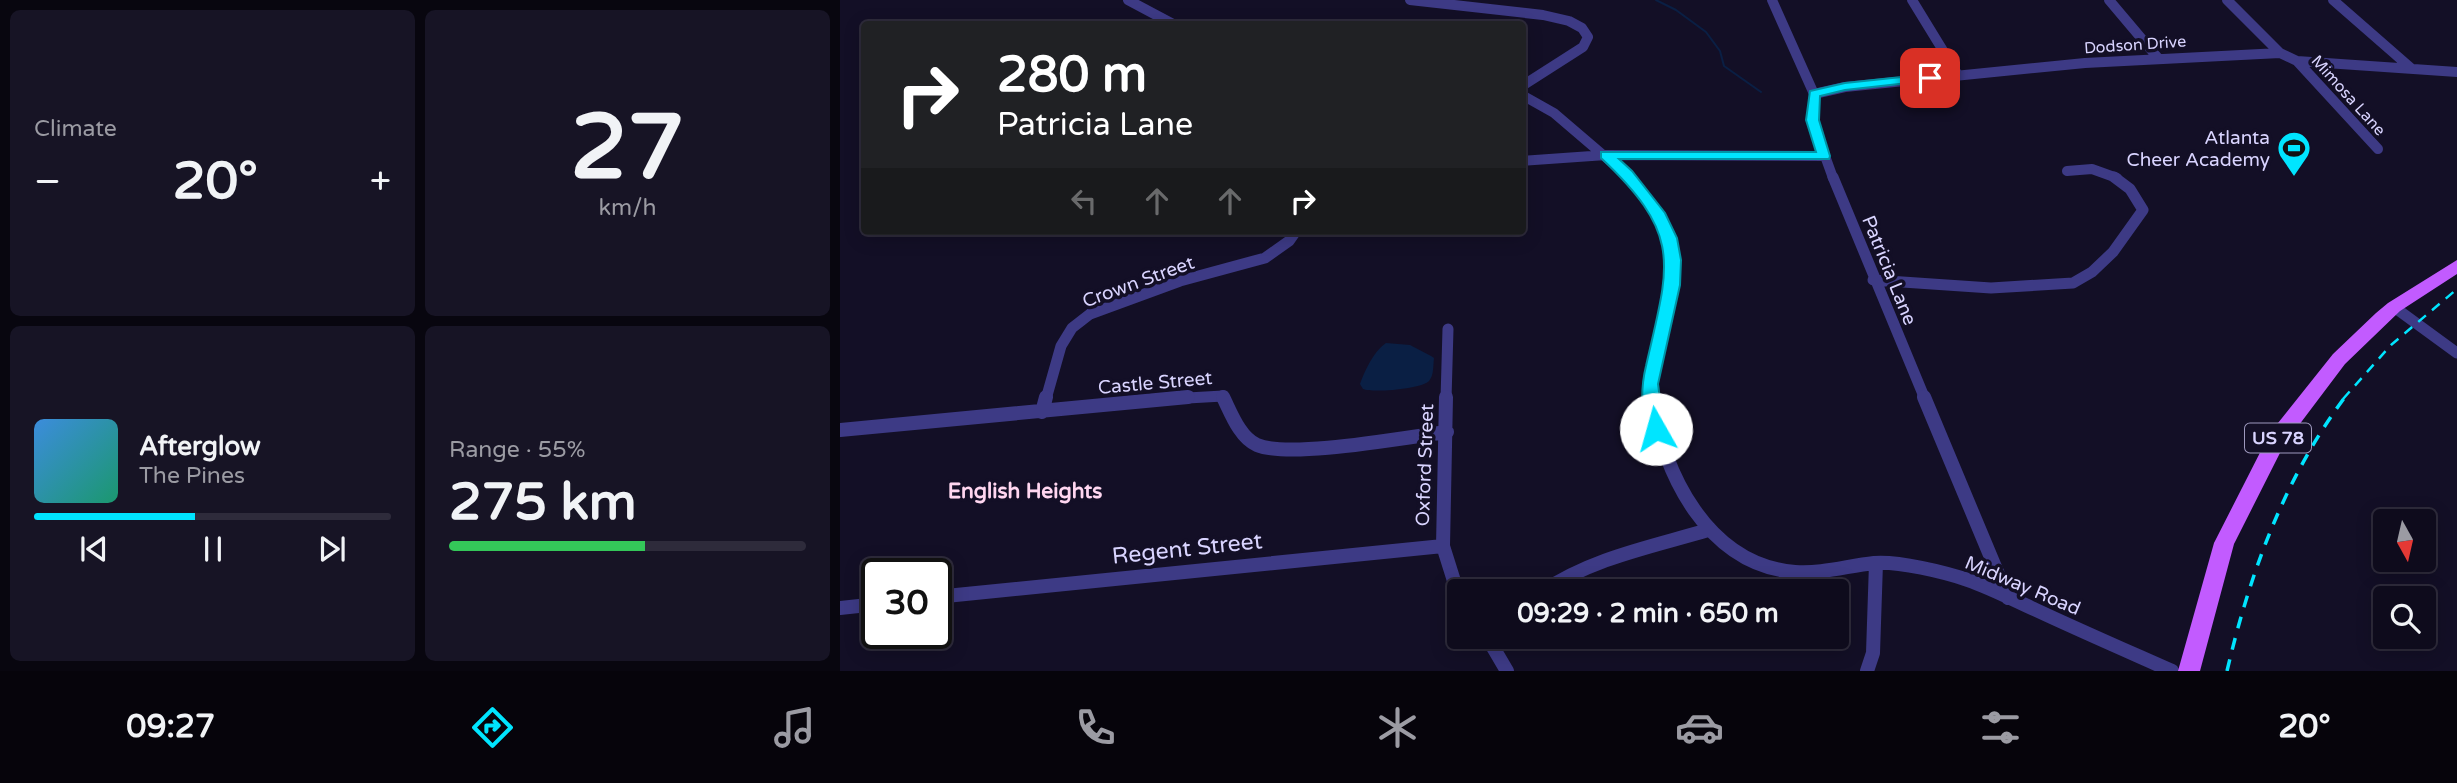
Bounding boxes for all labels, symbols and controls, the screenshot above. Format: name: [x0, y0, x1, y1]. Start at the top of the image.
street label: Dodson Drive: [2083, 31, 2187, 59]
text: 280 m: [997, 46, 1147, 105]
pin: [1900, 48, 1960, 108]
icon: right: [882, 49, 973, 140]
street label: Mimosa Lane: [2307, 51, 2390, 140]
icon: arrive: [1911, 59, 1949, 97]
text: 27: [570, 93, 685, 203]
text: Patricia Lane: [997, 106, 1193, 144]
text: Climate: [34, 115, 117, 143]
place label: Atlanta Cheer Academy: [2127, 127, 2270, 171]
sports icon: Atlanta Cheer Academy: [2275, 129, 2313, 178]
text: 20°: [173, 150, 258, 213]
text: −: [34, 159, 61, 205]
text: +: [370, 159, 391, 205]
icon: left: [1065, 182, 1103, 220]
icon: ahead: [1138, 182, 1176, 220]
icon: ahead: [1211, 182, 1249, 220]
icon: right: [1284, 182, 1322, 220]
text: km/h: [599, 194, 656, 222]
street label: Patricia Lane: [1857, 212, 1921, 328]
street label: Crown Street: [1079, 252, 1197, 312]
street label: Castle Street: [1097, 367, 1213, 399]
position arrow: [1619, 392, 1693, 466]
street label: Oxford Street: [1412, 404, 1438, 527]
road number: US 78: [2245, 424, 2311, 452]
text: Afterglow: [139, 431, 261, 462]
text: Range · 55%: [449, 436, 585, 464]
text: The Pines: [139, 462, 245, 490]
text: 275 km: [449, 471, 637, 534]
district label: English Heights: [948, 479, 1102, 504]
north arrow: [2373, 509, 2436, 572]
map controls: [2373, 509, 2436, 649]
street label: Regent Street: [1110, 527, 1264, 571]
icon: previous: [75, 530, 113, 568]
icon: pause: [194, 530, 232, 568]
icon: next: [313, 530, 351, 568]
street label: Midway Road: [1962, 552, 2084, 620]
speed limit sign: 30: [861, 558, 952, 649]
button: search: [2373, 586, 2436, 649]
text: 09:29 · 2 min · 650 m: [1517, 598, 1779, 629]
icon: directions: [468, 703, 517, 752]
icon: music: [770, 703, 819, 752]
icon: phone: [1071, 703, 1120, 752]
icon: climate: [1373, 703, 1422, 752]
icon: car: [1675, 703, 1724, 752]
icon: filters: [1976, 703, 2025, 752]
text: 09:27: [126, 708, 215, 746]
text: 20°: [2278, 708, 2331, 746]

